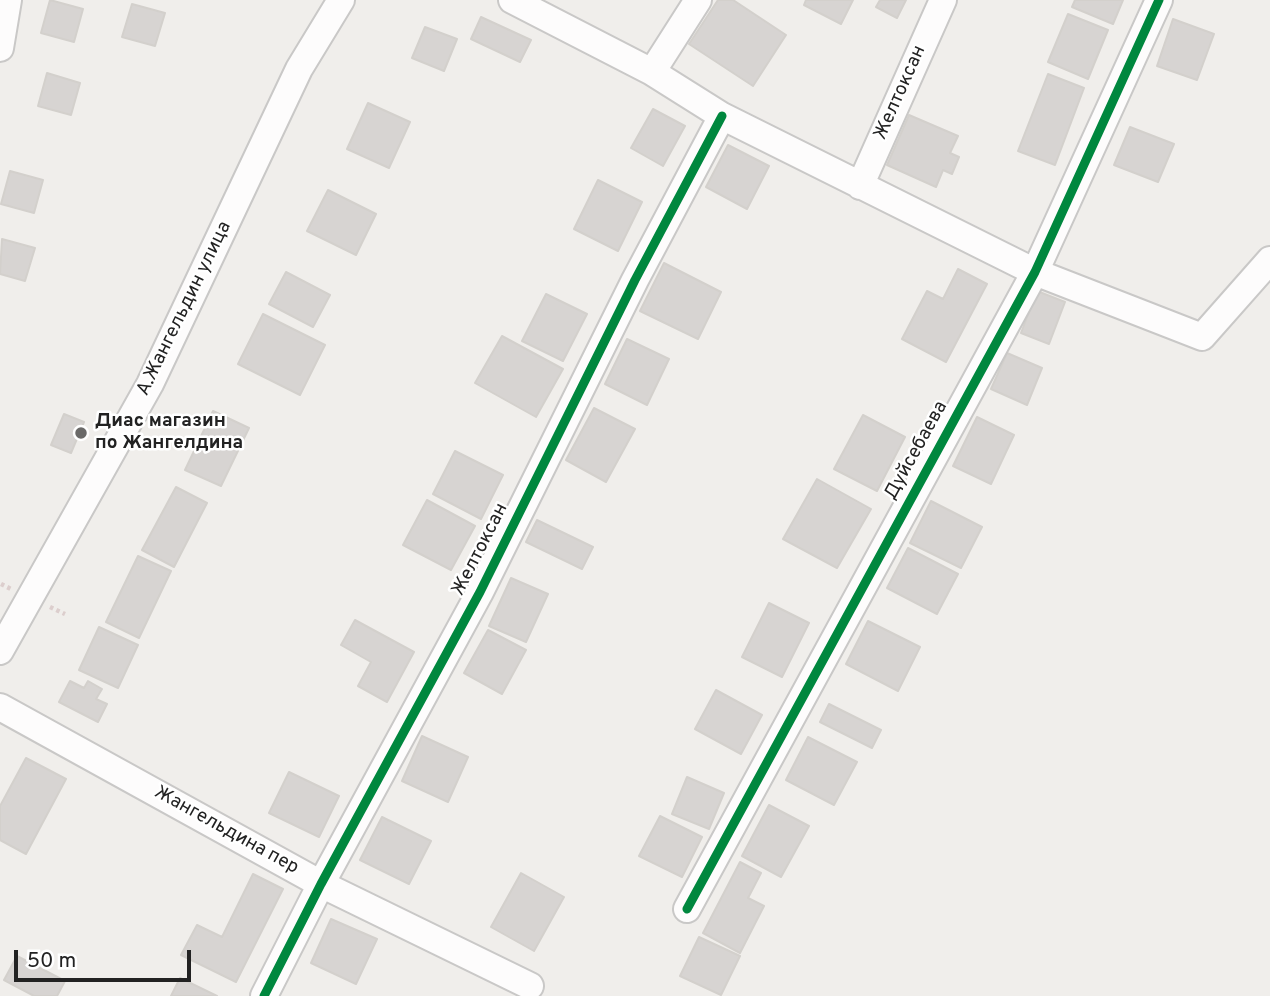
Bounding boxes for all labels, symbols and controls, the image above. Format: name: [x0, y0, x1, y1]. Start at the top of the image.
street label: Желтоксан: [870, 42, 932, 144]
street label: А.Жангельдин улица: [133, 218, 237, 400]
street label: Дуйсебаева: [880, 398, 954, 504]
place label: Диас магазин по Жангелдина: [95, 411, 243, 455]
marker: Диас магазин по Жангелдина: [73, 425, 89, 441]
street label: Желтоксан: [448, 500, 514, 600]
street label: Жангельдина пер: [150, 782, 302, 880]
scale bar: [18, 936, 194, 980]
text: 50 m: [27, 948, 76, 975]

